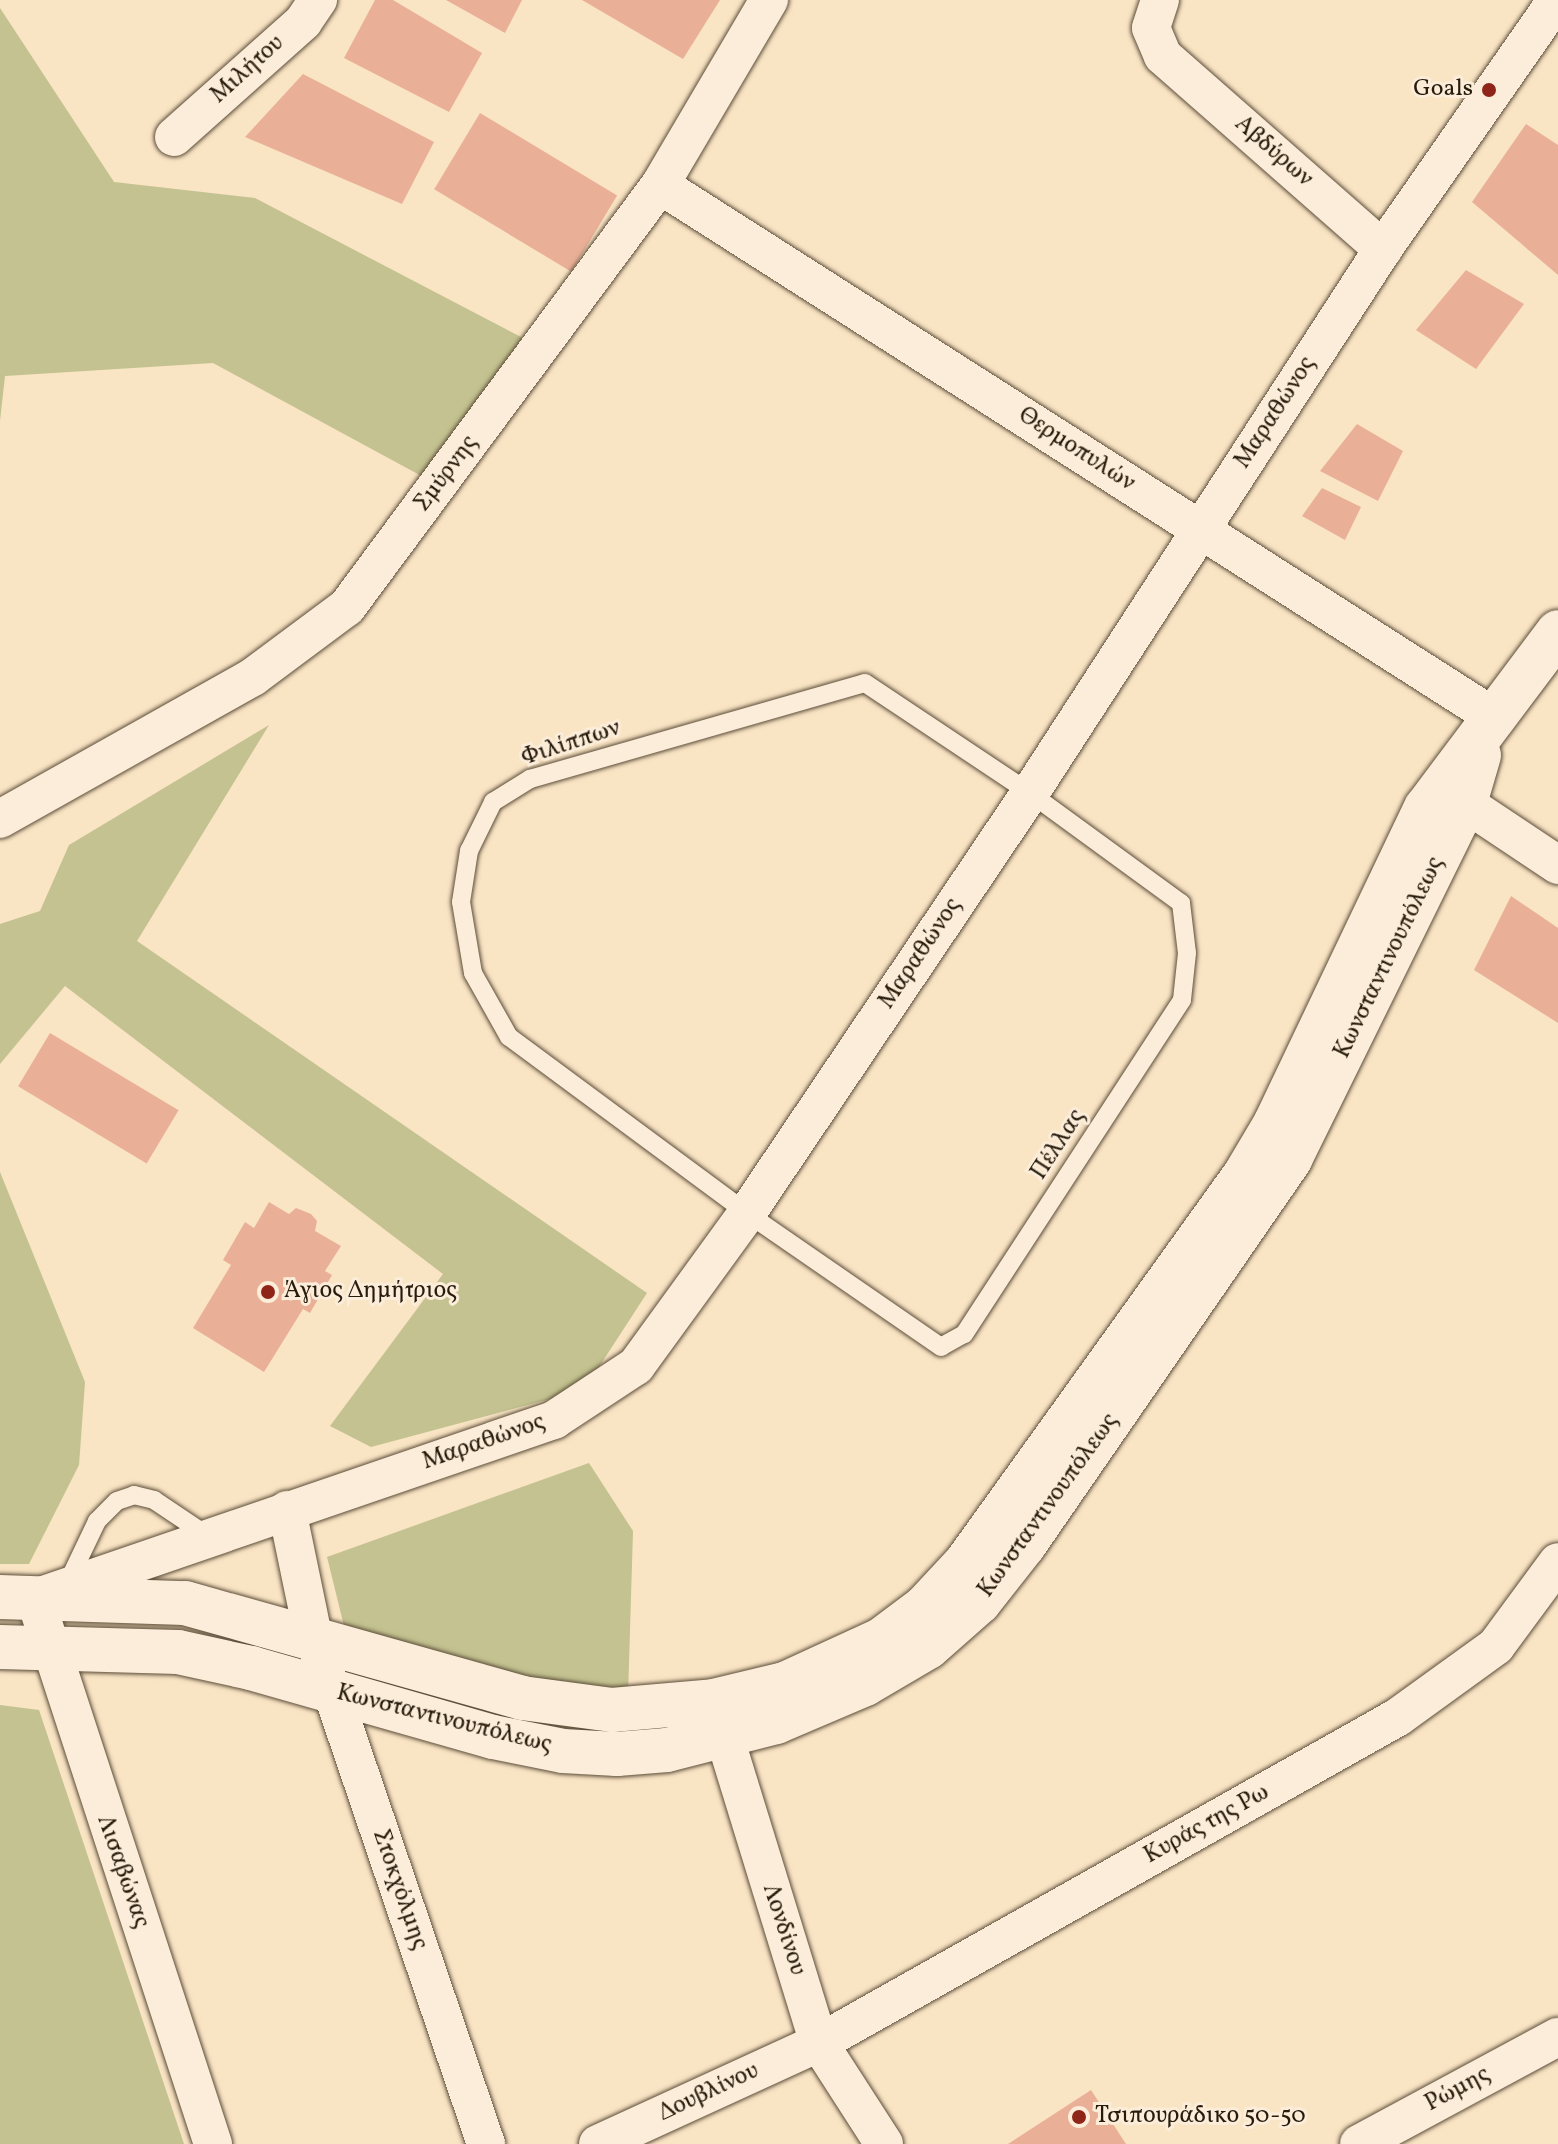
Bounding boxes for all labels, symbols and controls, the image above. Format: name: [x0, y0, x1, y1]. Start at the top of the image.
street label: Μιλήτου: [205, 30, 291, 110]
place label: Goals: [1413, 76, 1473, 104]
marker: Goals: [1480, 81, 1498, 99]
street label: Αβδύρων: [1228, 110, 1318, 194]
street label: Μαραθώνος: [1229, 352, 1323, 474]
street label: Θερμοπυλών: [1012, 402, 1140, 498]
street label: Σμύρνης: [409, 430, 485, 518]
street label: Φιλίππων: [518, 715, 624, 773]
street label: Κωνσταντινουπόλεως: [1329, 852, 1451, 1064]
street label: Μαραθώνος: [873, 893, 969, 1015]
street label: Πέλλας: [1026, 1104, 1092, 1186]
place label: Άγιος Δημήτριος: [284, 1278, 457, 1306]
marker: Άγιος Δημήτριος: [259, 1283, 277, 1301]
street label: Κωνσταντινουπόλεως: [972, 1408, 1126, 1604]
street label: Μαραθώνος: [419, 1409, 549, 1477]
street label: Κωνσταντινουπόλεως: [333, 1679, 555, 1761]
street label: Κυράς της Ρω: [1139, 1779, 1275, 1871]
street label: Λισαβώνας: [89, 1812, 155, 1932]
street label: Στοκχόλμης: [365, 1826, 433, 1954]
street label: Λονδίνου: [755, 1881, 811, 1979]
street label: Δουβλίνου: [654, 2057, 764, 2129]
street label: Ρώμης: [1421, 2061, 1495, 2119]
place label: Τσιπουράδικο 50-50: [1095, 2103, 1306, 2131]
marker: Τσιπουράδικο 50-50: [1070, 2108, 1088, 2126]

